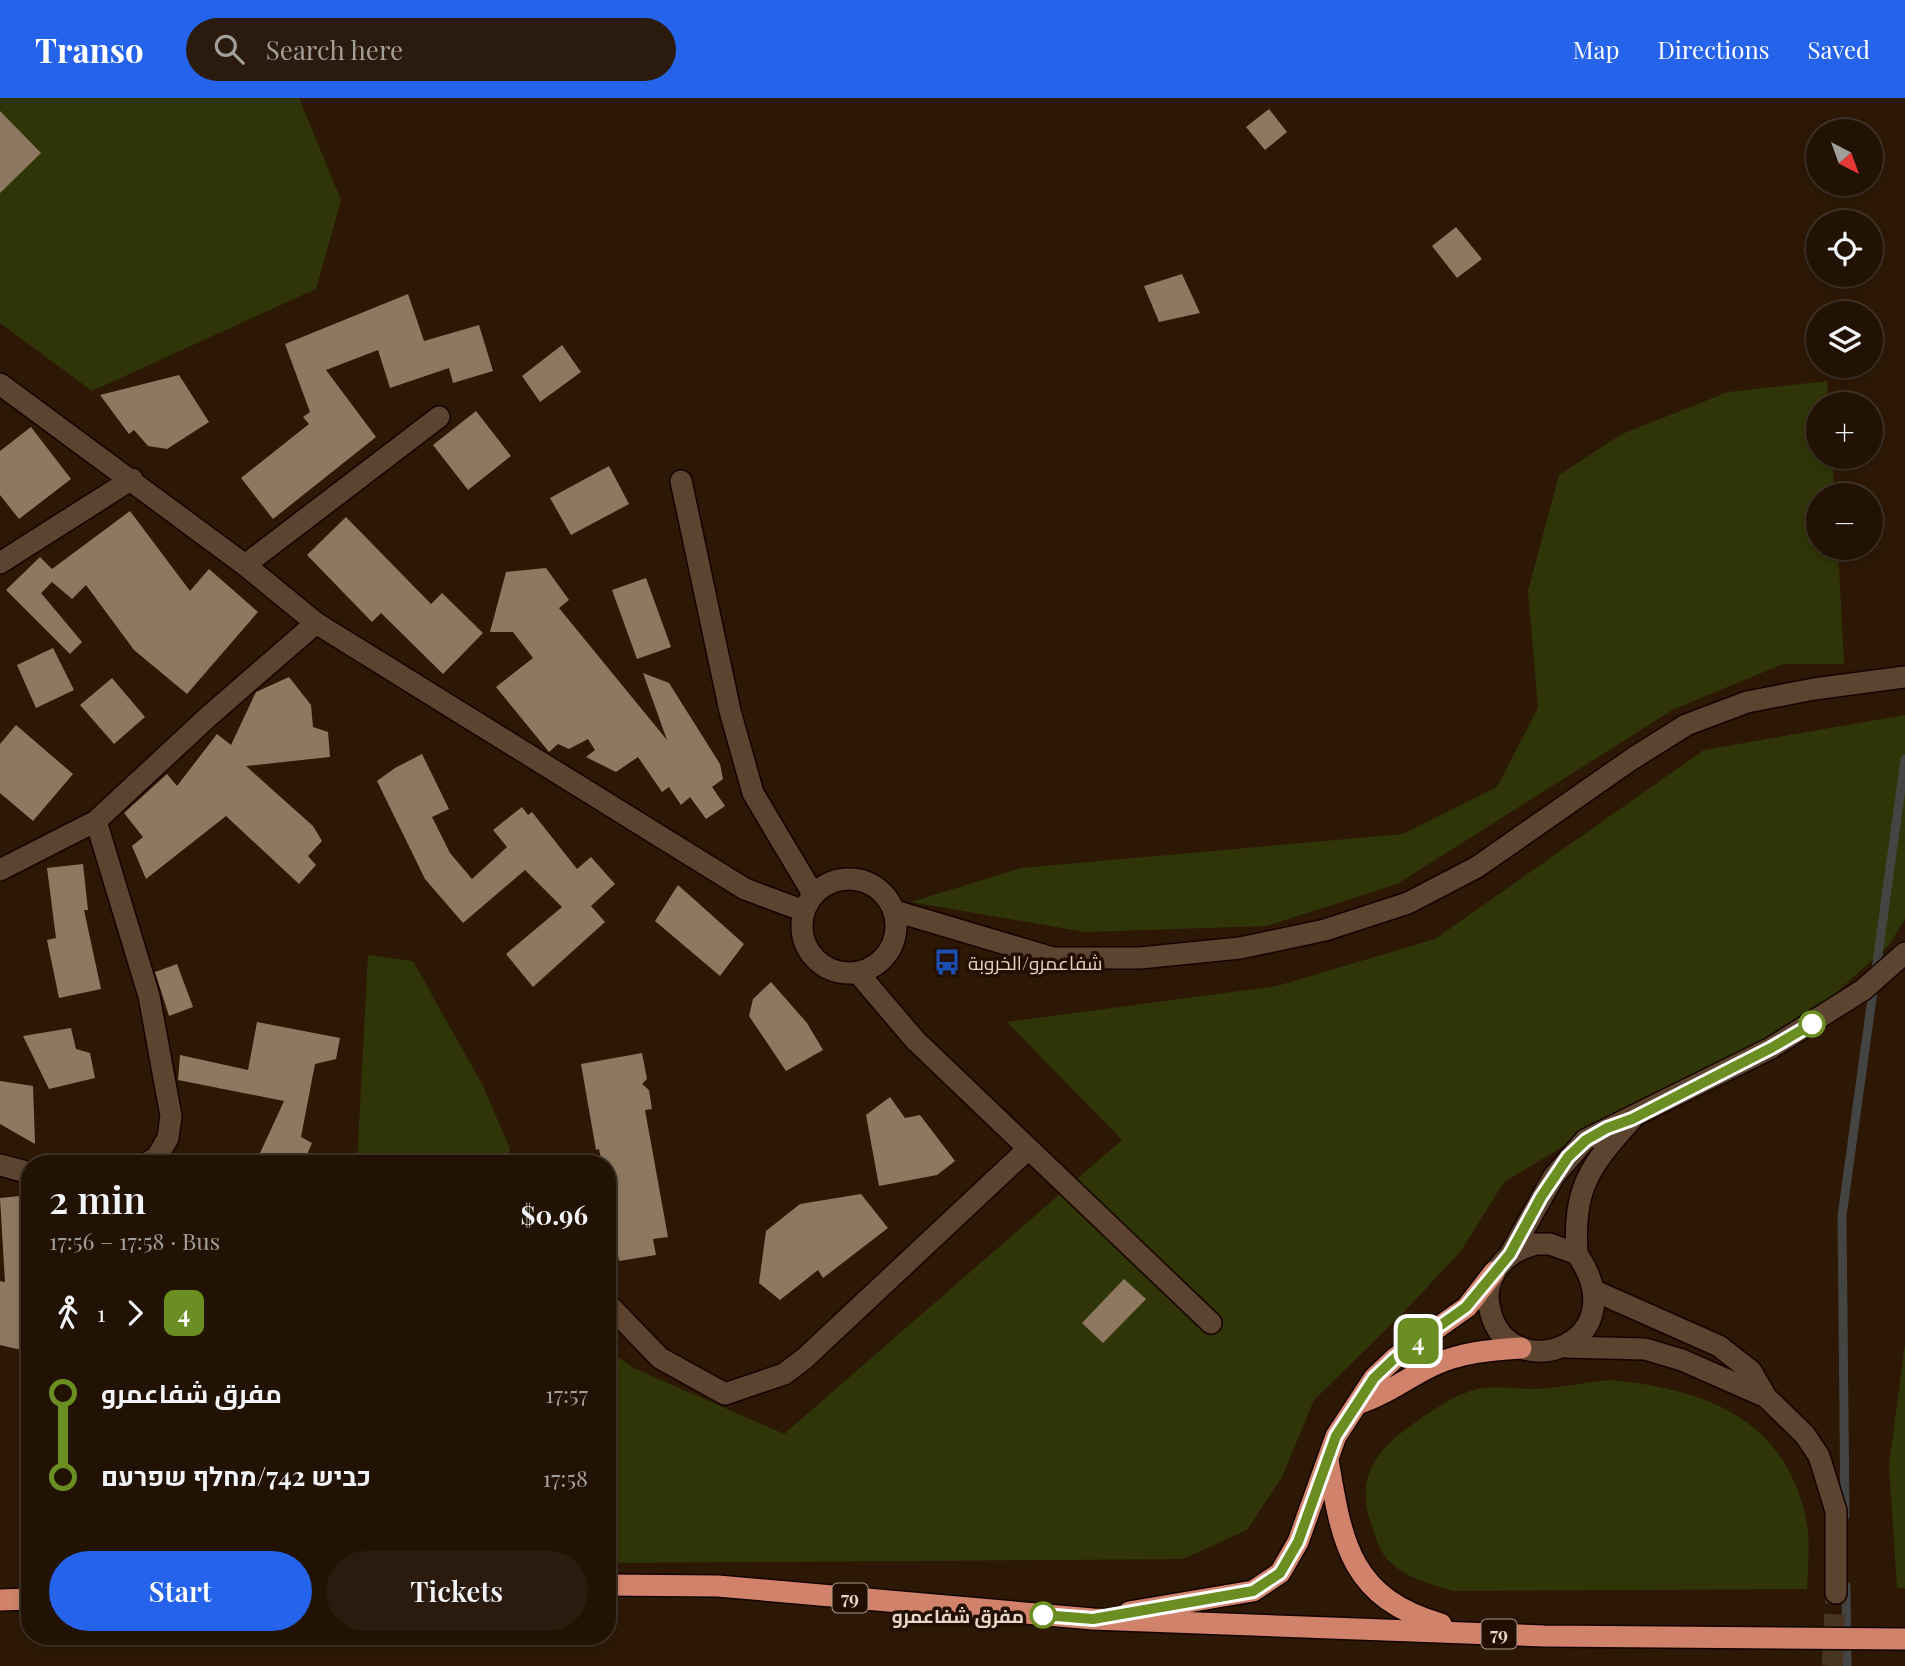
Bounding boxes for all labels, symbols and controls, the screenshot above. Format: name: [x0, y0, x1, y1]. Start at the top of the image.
search box: [186, 18, 676, 81]
text: Transo: [35, 27, 144, 71]
icon: search: [210, 30, 248, 68]
text: Search here: [266, 32, 403, 67]
text: Map: [1573, 33, 1619, 65]
text: Directions: [1657, 33, 1770, 65]
text: Saved: [1808, 33, 1870, 65]
north arrow: [1806, 119, 1883, 196]
map controls: [1806, 119, 1883, 560]
button: locate: [1806, 210, 1883, 287]
button: layers: [1806, 301, 1883, 378]
button: +: [1806, 392, 1883, 469]
button: −: [1806, 483, 1883, 560]
bus stop icon: شفاعمرو/الخروبة: [932, 947, 962, 977]
place label: شفاعمرو/الخروبة: [968, 949, 1103, 975]
unlabelled marker: [1799, 1011, 1825, 1037]
text: 2 min: [49, 1173, 146, 1224]
text: $0.96: [521, 1197, 588, 1232]
text: 17:56 – 17:58 · Bus: [49, 1225, 220, 1256]
icon: walk: [49, 1294, 87, 1332]
icon: forward: [116, 1294, 154, 1332]
text: 1: [97, 1297, 106, 1328]
text: 4: [178, 1297, 190, 1329]
line badge: 4: [1395, 1318, 1441, 1364]
text: 4: [1412, 1325, 1424, 1357]
text: مفرق شفاعمرو: [101, 1375, 282, 1410]
text: 17:57: [545, 1378, 588, 1409]
text: כביש 742/מחלף שפרעם: [101, 1458, 371, 1493]
text: 17:58: [543, 1462, 588, 1493]
button: Start: [49, 1551, 312, 1631]
button: Tickets: [326, 1551, 588, 1631]
road number: 79: [832, 1583, 868, 1612]
place label: مفرق شفاعمرو: [892, 1602, 1024, 1628]
marker: مفرق شفاعمرو: [1030, 1602, 1056, 1628]
road number: 79: [1482, 1619, 1516, 1648]

